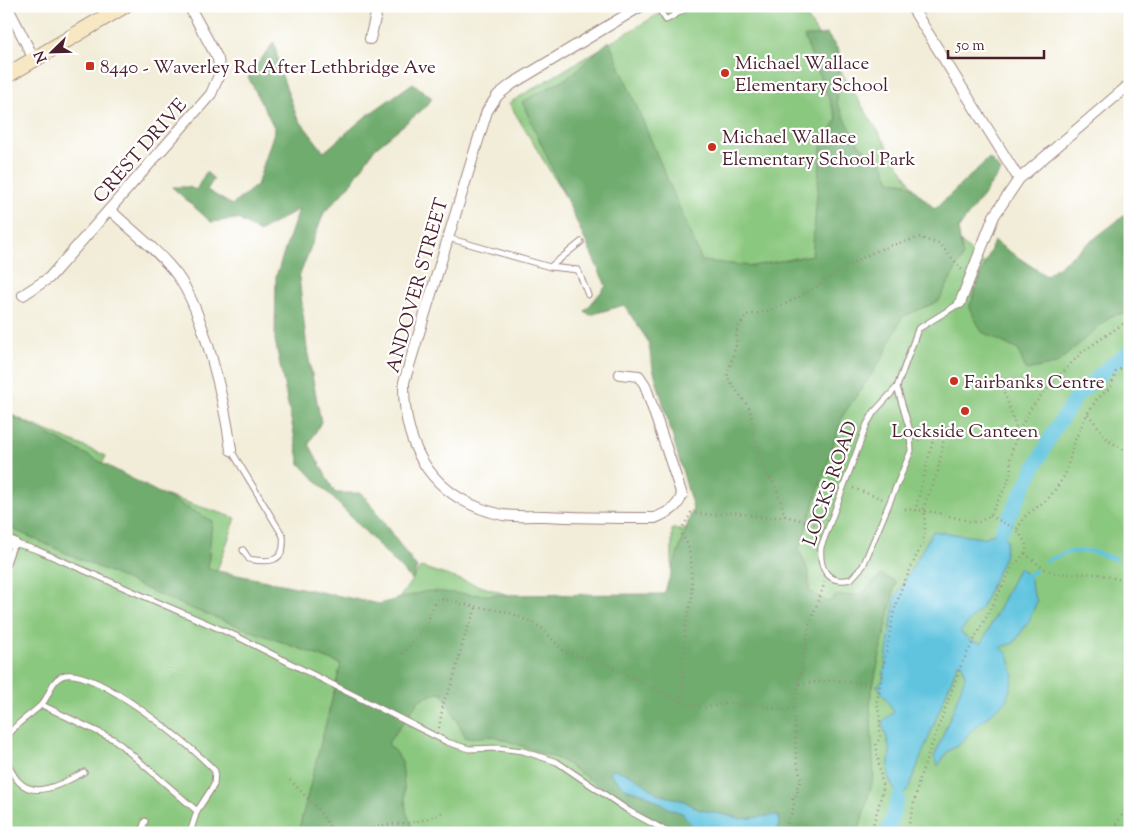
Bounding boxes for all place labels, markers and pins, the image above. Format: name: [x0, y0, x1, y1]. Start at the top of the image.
place label: Michael Wallace Elementary School: [735, 51, 888, 100]
place label: 8440 - Waverley Rd After Lethbridge Ave: [100, 55, 436, 82]
marker: 8440 - Waverley Rd After Lethbridge Ave: [84, 60, 96, 72]
marker: Michael Wallace Elementary School: [719, 67, 731, 79]
place label: Michael Wallace Elementary School Park: [722, 125, 916, 174]
marker: Michael Wallace Elementary School Park: [706, 141, 718, 153]
place label: Fairbanks Centre: [964, 370, 1105, 397]
marker: Fairbanks Centre: [948, 375, 960, 387]
marker: Lockside Canteen: [959, 405, 971, 417]
place label: Lockside Canteen: [891, 419, 1039, 446]

